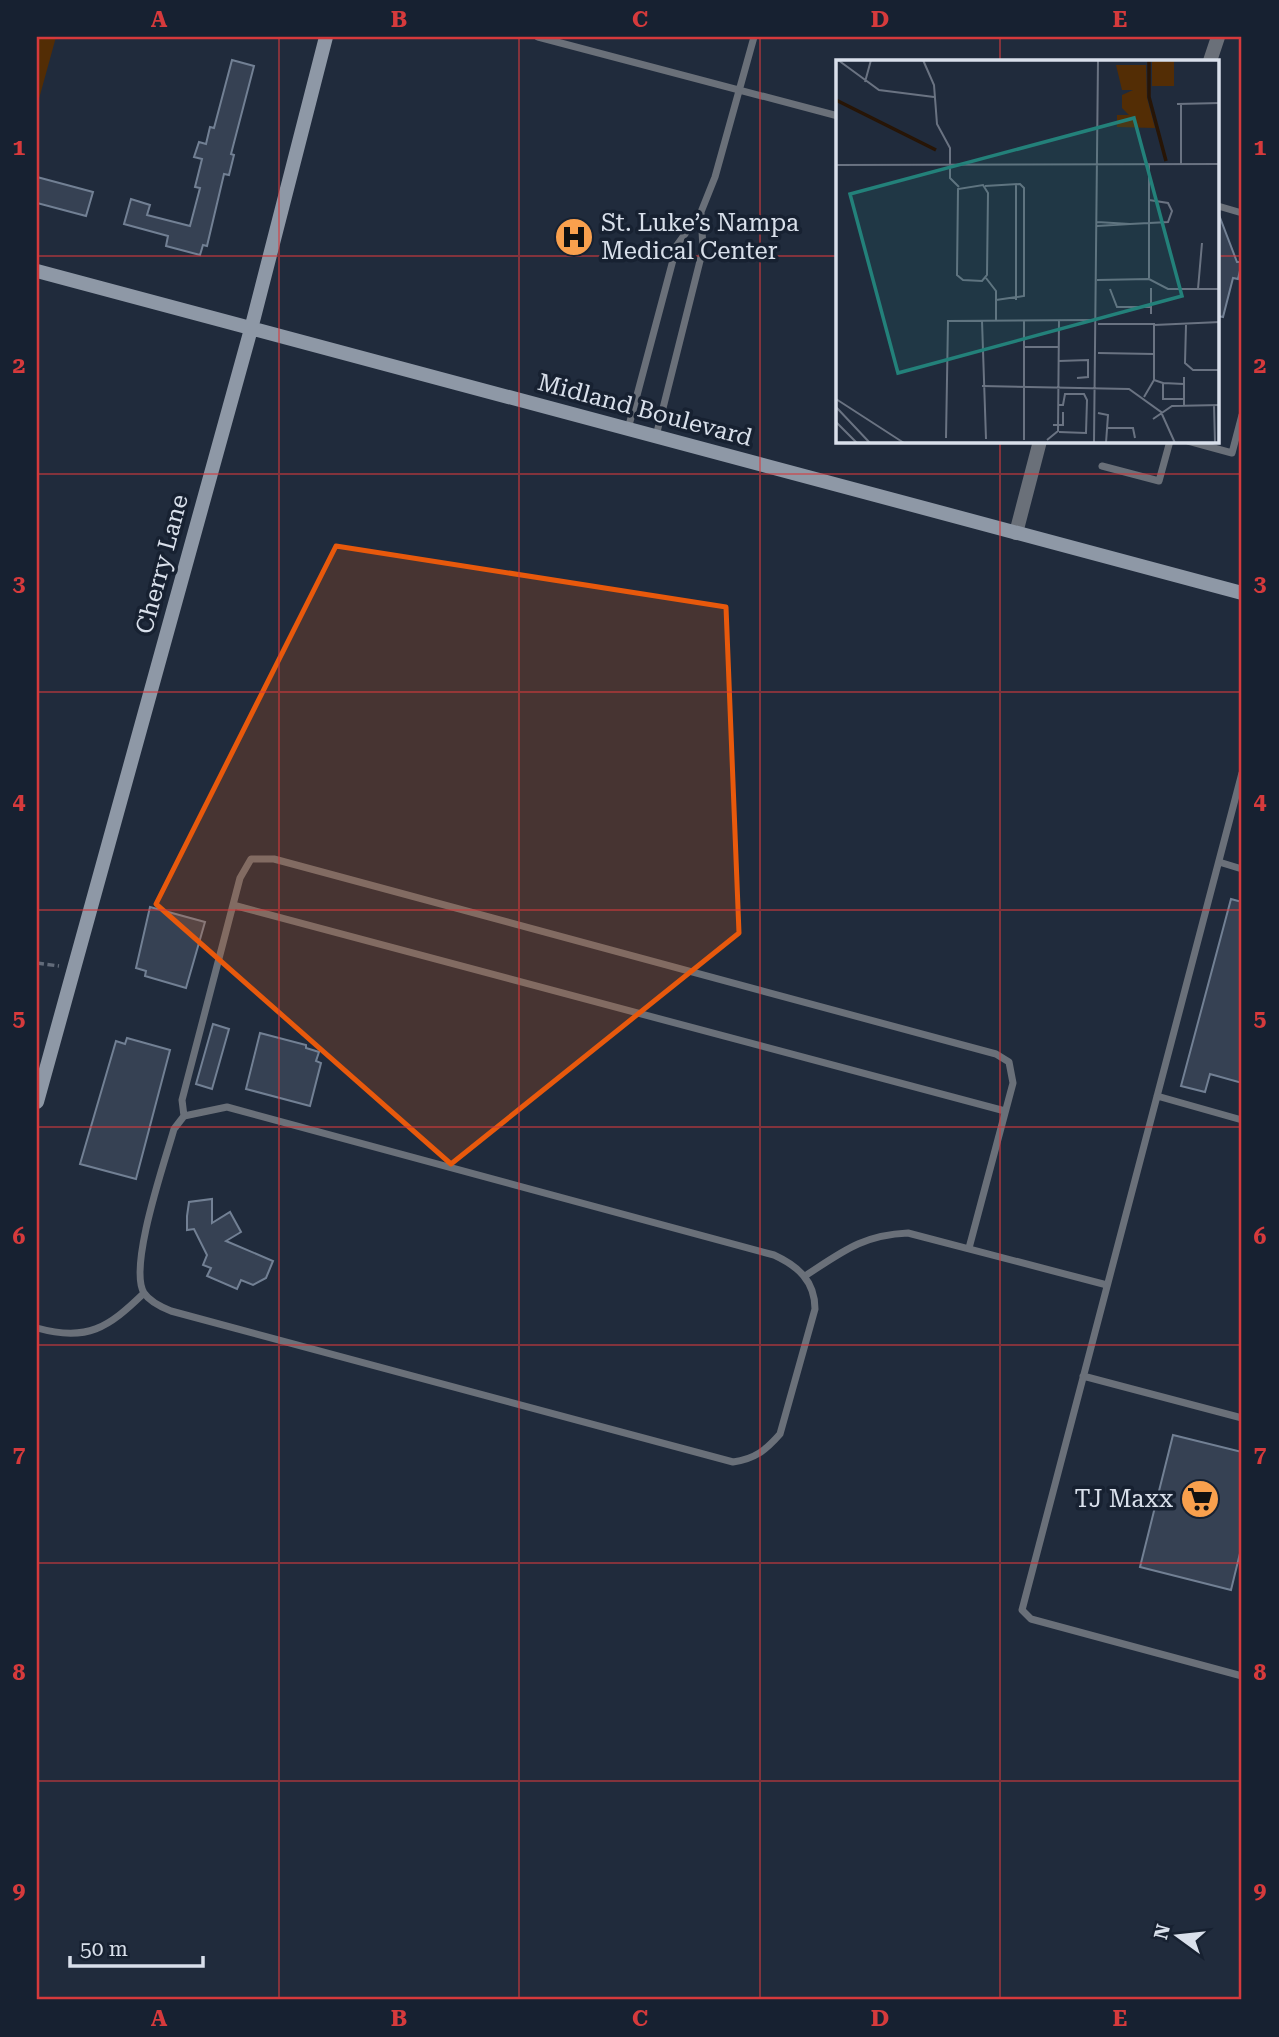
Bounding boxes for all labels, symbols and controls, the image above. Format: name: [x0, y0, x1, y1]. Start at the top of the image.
text: A: [151, 6, 168, 33]
text: B: [391, 6, 407, 33]
text: C: [632, 6, 648, 33]
text: D: [871, 6, 889, 33]
text: E: [1113, 6, 1127, 33]
inset map: [836, 60, 1220, 443]
text: 1: [13, 134, 26, 161]
text: 1: [1254, 134, 1267, 161]
place label: St. Luke’s Nampa Medical Center: [601, 209, 799, 265]
hospital icon: St. Luke’s Nampa Medical Center: [553, 216, 595, 258]
text: 2: [13, 352, 25, 379]
text: 2: [1254, 352, 1266, 379]
street label: Midland Boulevard: [535, 368, 755, 452]
street label: Cherry Lane: [130, 491, 194, 637]
text: 3: [13, 570, 26, 597]
text: 3: [1254, 570, 1267, 597]
text: 4: [13, 788, 26, 815]
text: 4: [1254, 788, 1267, 815]
text: 5: [13, 1005, 26, 1032]
text: 5: [1254, 1005, 1267, 1032]
text: 6: [13, 1223, 26, 1250]
text: 6: [1254, 1223, 1267, 1250]
text: 7: [13, 1441, 26, 1468]
text: 7: [1254, 1441, 1267, 1468]
supermarket icon: TJ Maxx: [1179, 1478, 1221, 1520]
place label: TJ Maxx: [1074, 1485, 1173, 1513]
text: 8: [13, 1659, 26, 1686]
text: 8: [1254, 1659, 1267, 1686]
text: 9: [13, 1877, 26, 1904]
text: 9: [1254, 1877, 1267, 1904]
north arrow: [1142, 1900, 1212, 1970]
text: N: [1149, 1921, 1175, 1942]
scale bar: [70, 1925, 203, 1969]
text: 50 m: [80, 1937, 128, 1961]
text: A: [151, 2005, 168, 2032]
text: B: [391, 2005, 407, 2032]
text: C: [632, 2005, 648, 2032]
text: D: [871, 2005, 889, 2032]
text: E: [1113, 2005, 1127, 2032]

